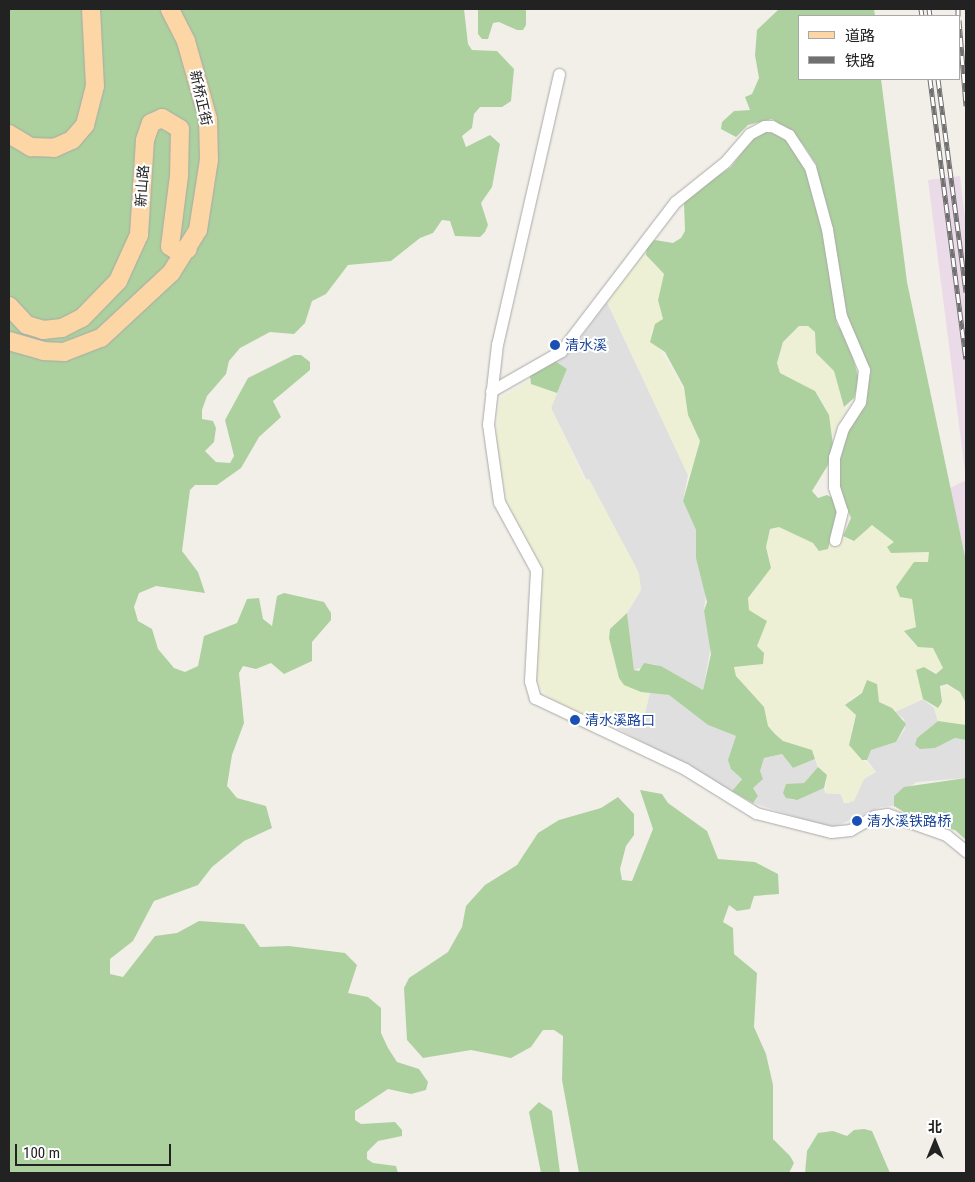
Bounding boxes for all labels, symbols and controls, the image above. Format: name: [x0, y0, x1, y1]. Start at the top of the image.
legend: [798, 15, 960, 80]
text: 道路: [845, 27, 875, 45]
text: 铁路: [845, 52, 875, 70]
street label: 新桥正街: [187, 69, 215, 127]
street label: 新山路: [132, 164, 152, 208]
place label: 清水溪: [565, 337, 607, 353]
marker: 清水溪: [549, 339, 561, 351]
place label: 清水溪路口: [585, 712, 655, 728]
marker: 清水溪路口: [569, 714, 581, 726]
place label: 清水溪铁路桥: [867, 813, 951, 829]
marker: 清水溪铁路桥: [851, 815, 863, 827]
north arrow: [910, 1117, 960, 1167]
text: 北: [928, 1119, 942, 1135]
scale bar: [18, 1134, 174, 1166]
text: 100 m: [23, 1144, 60, 1162]

